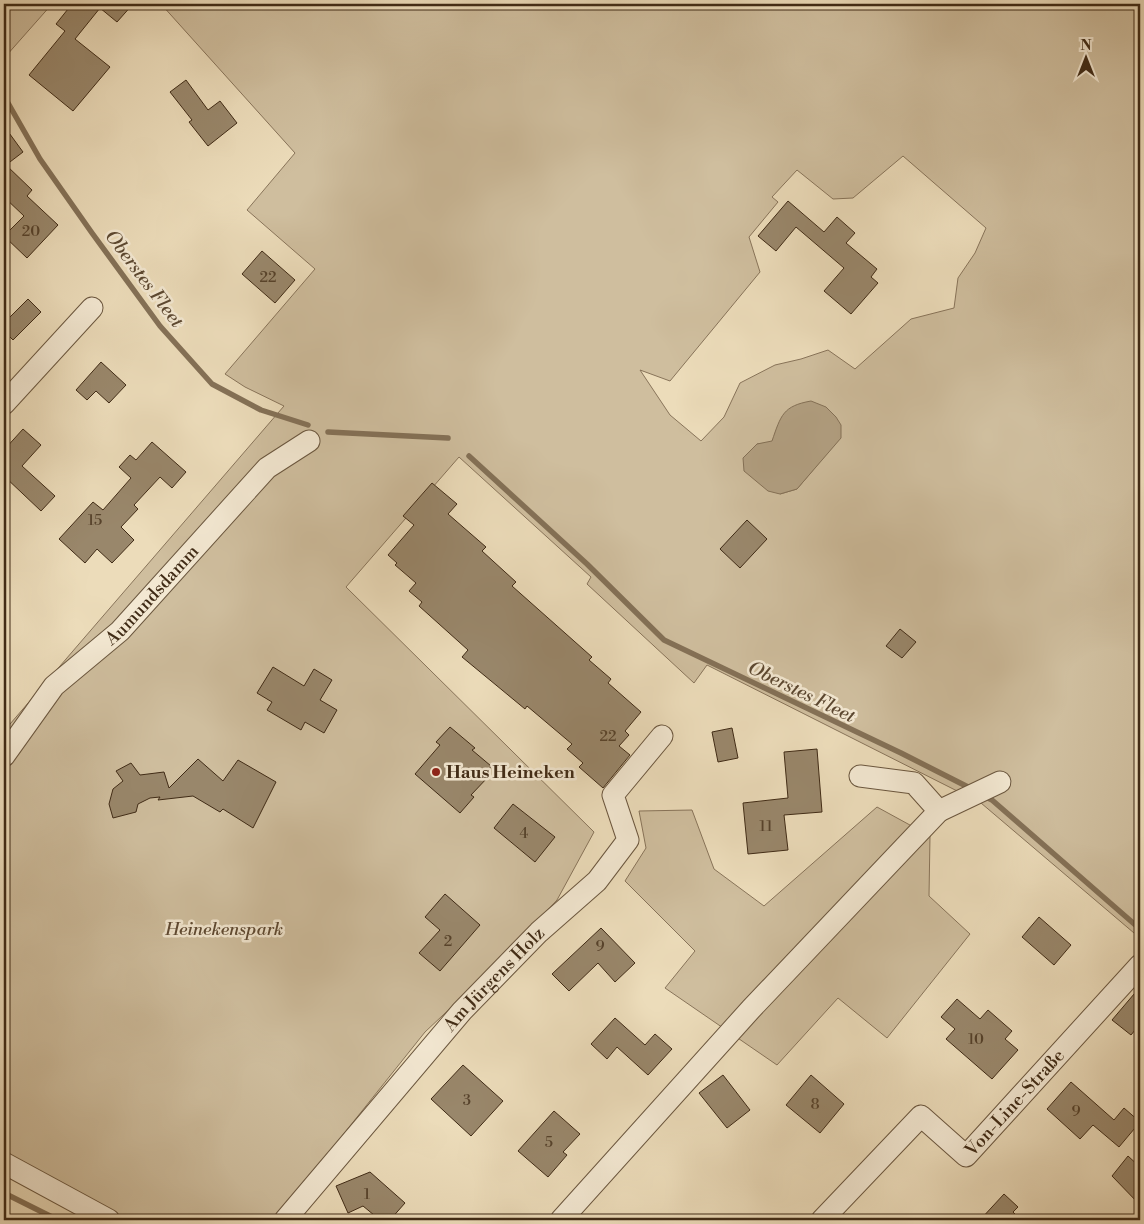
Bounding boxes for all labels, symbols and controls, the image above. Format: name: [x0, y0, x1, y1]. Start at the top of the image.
north arrow: [1062, 32, 1112, 82]
text: N: [1080, 37, 1092, 55]
house number: 20: [22, 222, 40, 241]
water label: Oberstes Fleet: [100, 225, 189, 333]
house number: 22: [259, 268, 277, 287]
house number: 15: [88, 511, 102, 530]
street label: Aumundsdamm: [100, 540, 204, 651]
water label: Oberstes Fleet: [744, 656, 860, 729]
house number: 22: [599, 727, 617, 746]
place label: Haus Heineken: [446, 761, 575, 784]
marker: Haus Heineken: [430, 766, 442, 778]
house number: 11: [759, 817, 773, 836]
house number: 4: [520, 824, 529, 843]
park label: Heinekenspark: [164, 918, 283, 941]
street label: Am Jürgens Holz: [438, 922, 550, 1037]
house number: 2: [444, 932, 452, 951]
house number: 9: [595, 937, 605, 956]
house number: 10: [968, 1030, 984, 1049]
street label: Von-Line-Straße: [960, 1044, 1070, 1162]
house number: 3: [463, 1091, 471, 1110]
house number: 8: [810, 1095, 820, 1114]
house number: 9: [1071, 1102, 1081, 1121]
house number: 5: [545, 1133, 553, 1152]
house number: 1: [364, 1185, 371, 1204]

